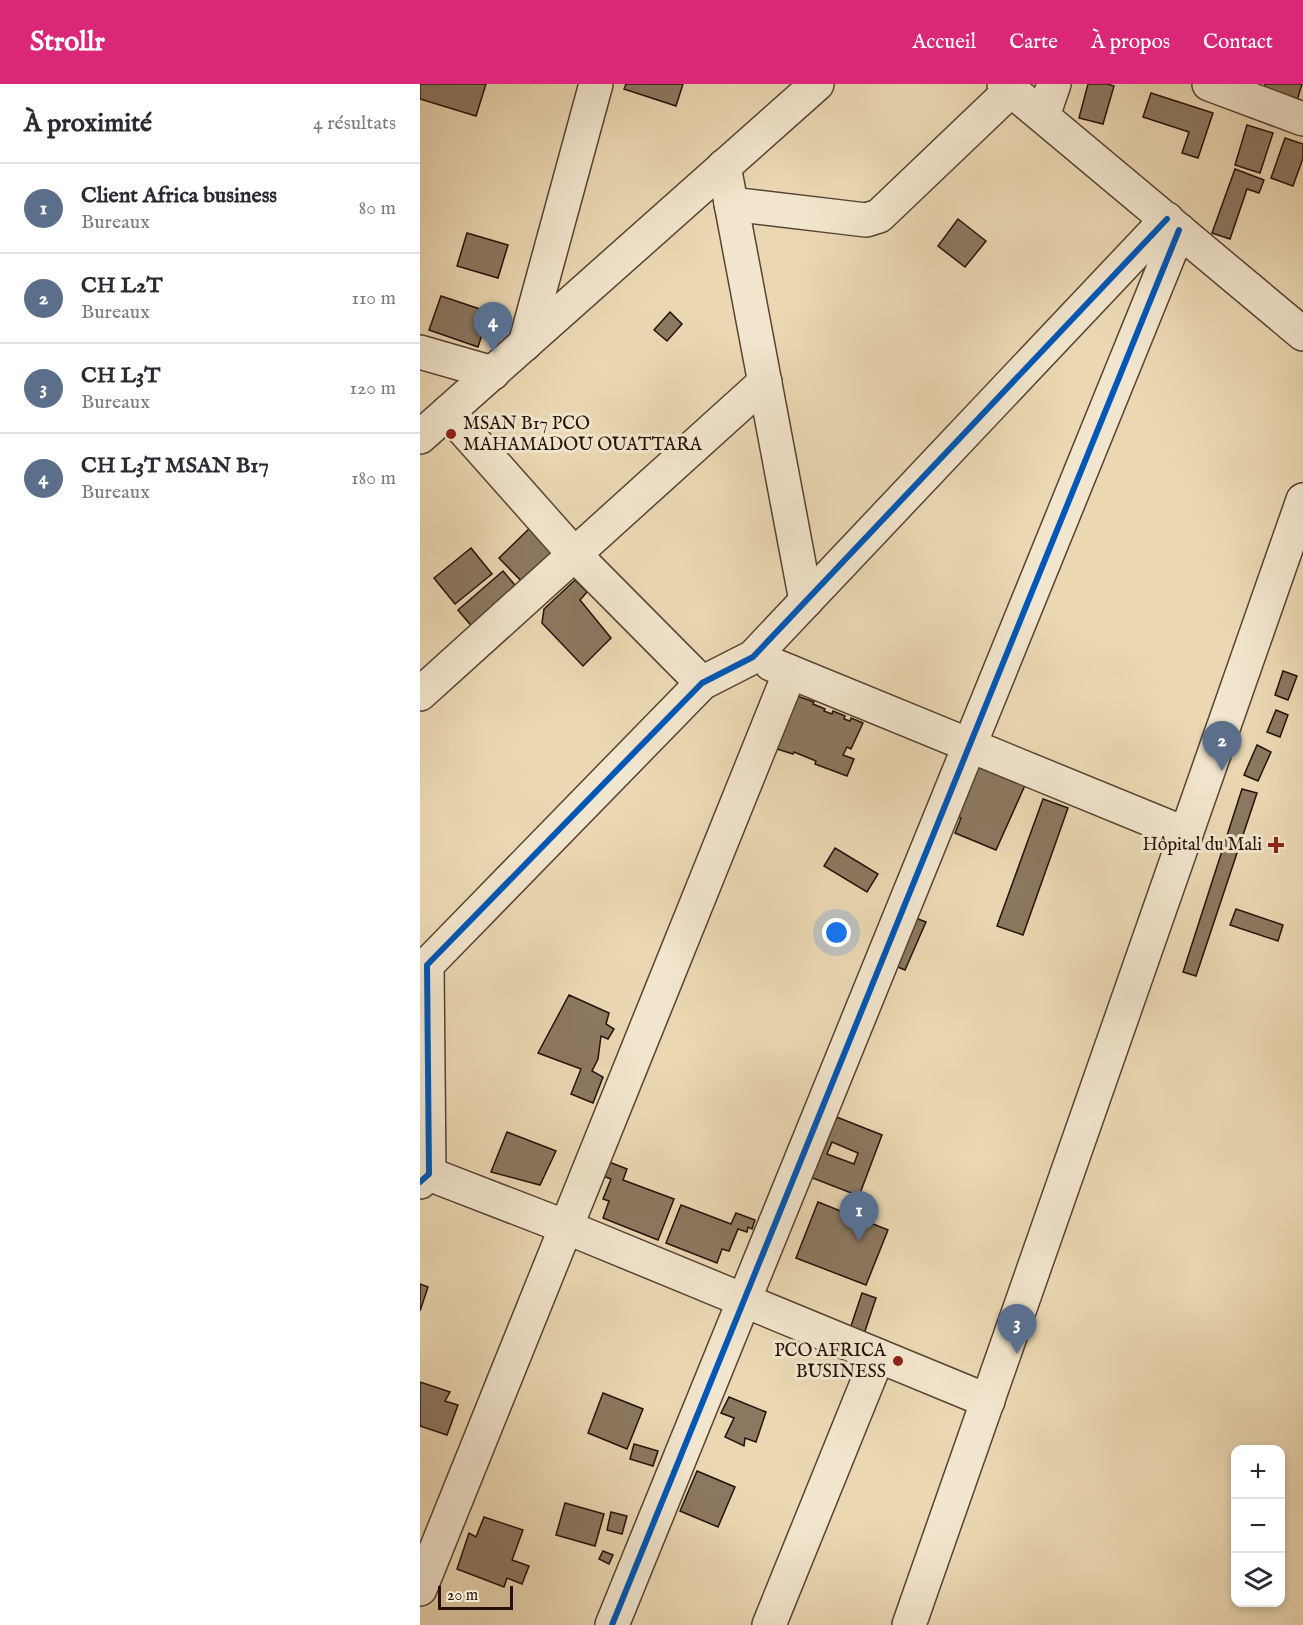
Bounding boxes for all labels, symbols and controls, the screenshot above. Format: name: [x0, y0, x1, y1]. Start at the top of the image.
text: Strollr: [30, 25, 105, 60]
text: Accueil: [912, 29, 976, 56]
text: Carte: [1009, 29, 1058, 56]
text: À propos: [1091, 29, 1170, 56]
text: Contact: [1203, 29, 1273, 56]
text: À proximité: [24, 107, 152, 140]
text: 4 résultats: [313, 111, 396, 136]
text: Client Africa business: [81, 182, 277, 210]
text: 1: [40, 196, 47, 221]
text: 80 m: [359, 196, 396, 221]
text: Bureaux: [81, 210, 150, 235]
text: CH L2T: [81, 272, 162, 300]
text: 2: [39, 286, 48, 311]
text: 110 m: [352, 286, 396, 311]
text: Bureaux: [81, 300, 150, 325]
pin: 4: [474, 302, 512, 352]
text: CH L3T: [81, 362, 160, 390]
text: 3: [40, 376, 47, 401]
text: 120 m: [350, 376, 396, 401]
text: Bureaux: [81, 390, 150, 415]
place label: MSAN B17 PCO MAHAMADOU OUATTARA: [463, 413, 703, 457]
marker: MSAN B17 PCO MAHAMADOU OUATTARA: [444, 427, 458, 441]
text: CH L3T MSAN B17: [81, 452, 269, 480]
text: 4: [39, 466, 48, 491]
text: 180 m: [351, 466, 396, 491]
text: Bureaux: [81, 480, 150, 505]
pin: 2: [1202, 722, 1242, 771]
place label: Hôpital du Mali: [1143, 834, 1262, 857]
marker: Hôpital du Mali: [1267, 836, 1285, 854]
your location: [822, 918, 851, 947]
pin: 1: [840, 1192, 878, 1241]
pin: 3: [998, 1304, 1036, 1354]
place label: PCO AFRICA BUSINESS: [774, 1340, 887, 1384]
marker: PCO AFRICA BUSINESS: [891, 1354, 905, 1368]
map controls: [1231, 1445, 1285, 1607]
button: +: [1231, 1445, 1285, 1499]
button: −: [1231, 1499, 1285, 1553]
button: layers: [1231, 1553, 1285, 1607]
scale bar: [438, 1583, 513, 1610]
text: 20 m: [447, 1586, 478, 1606]

